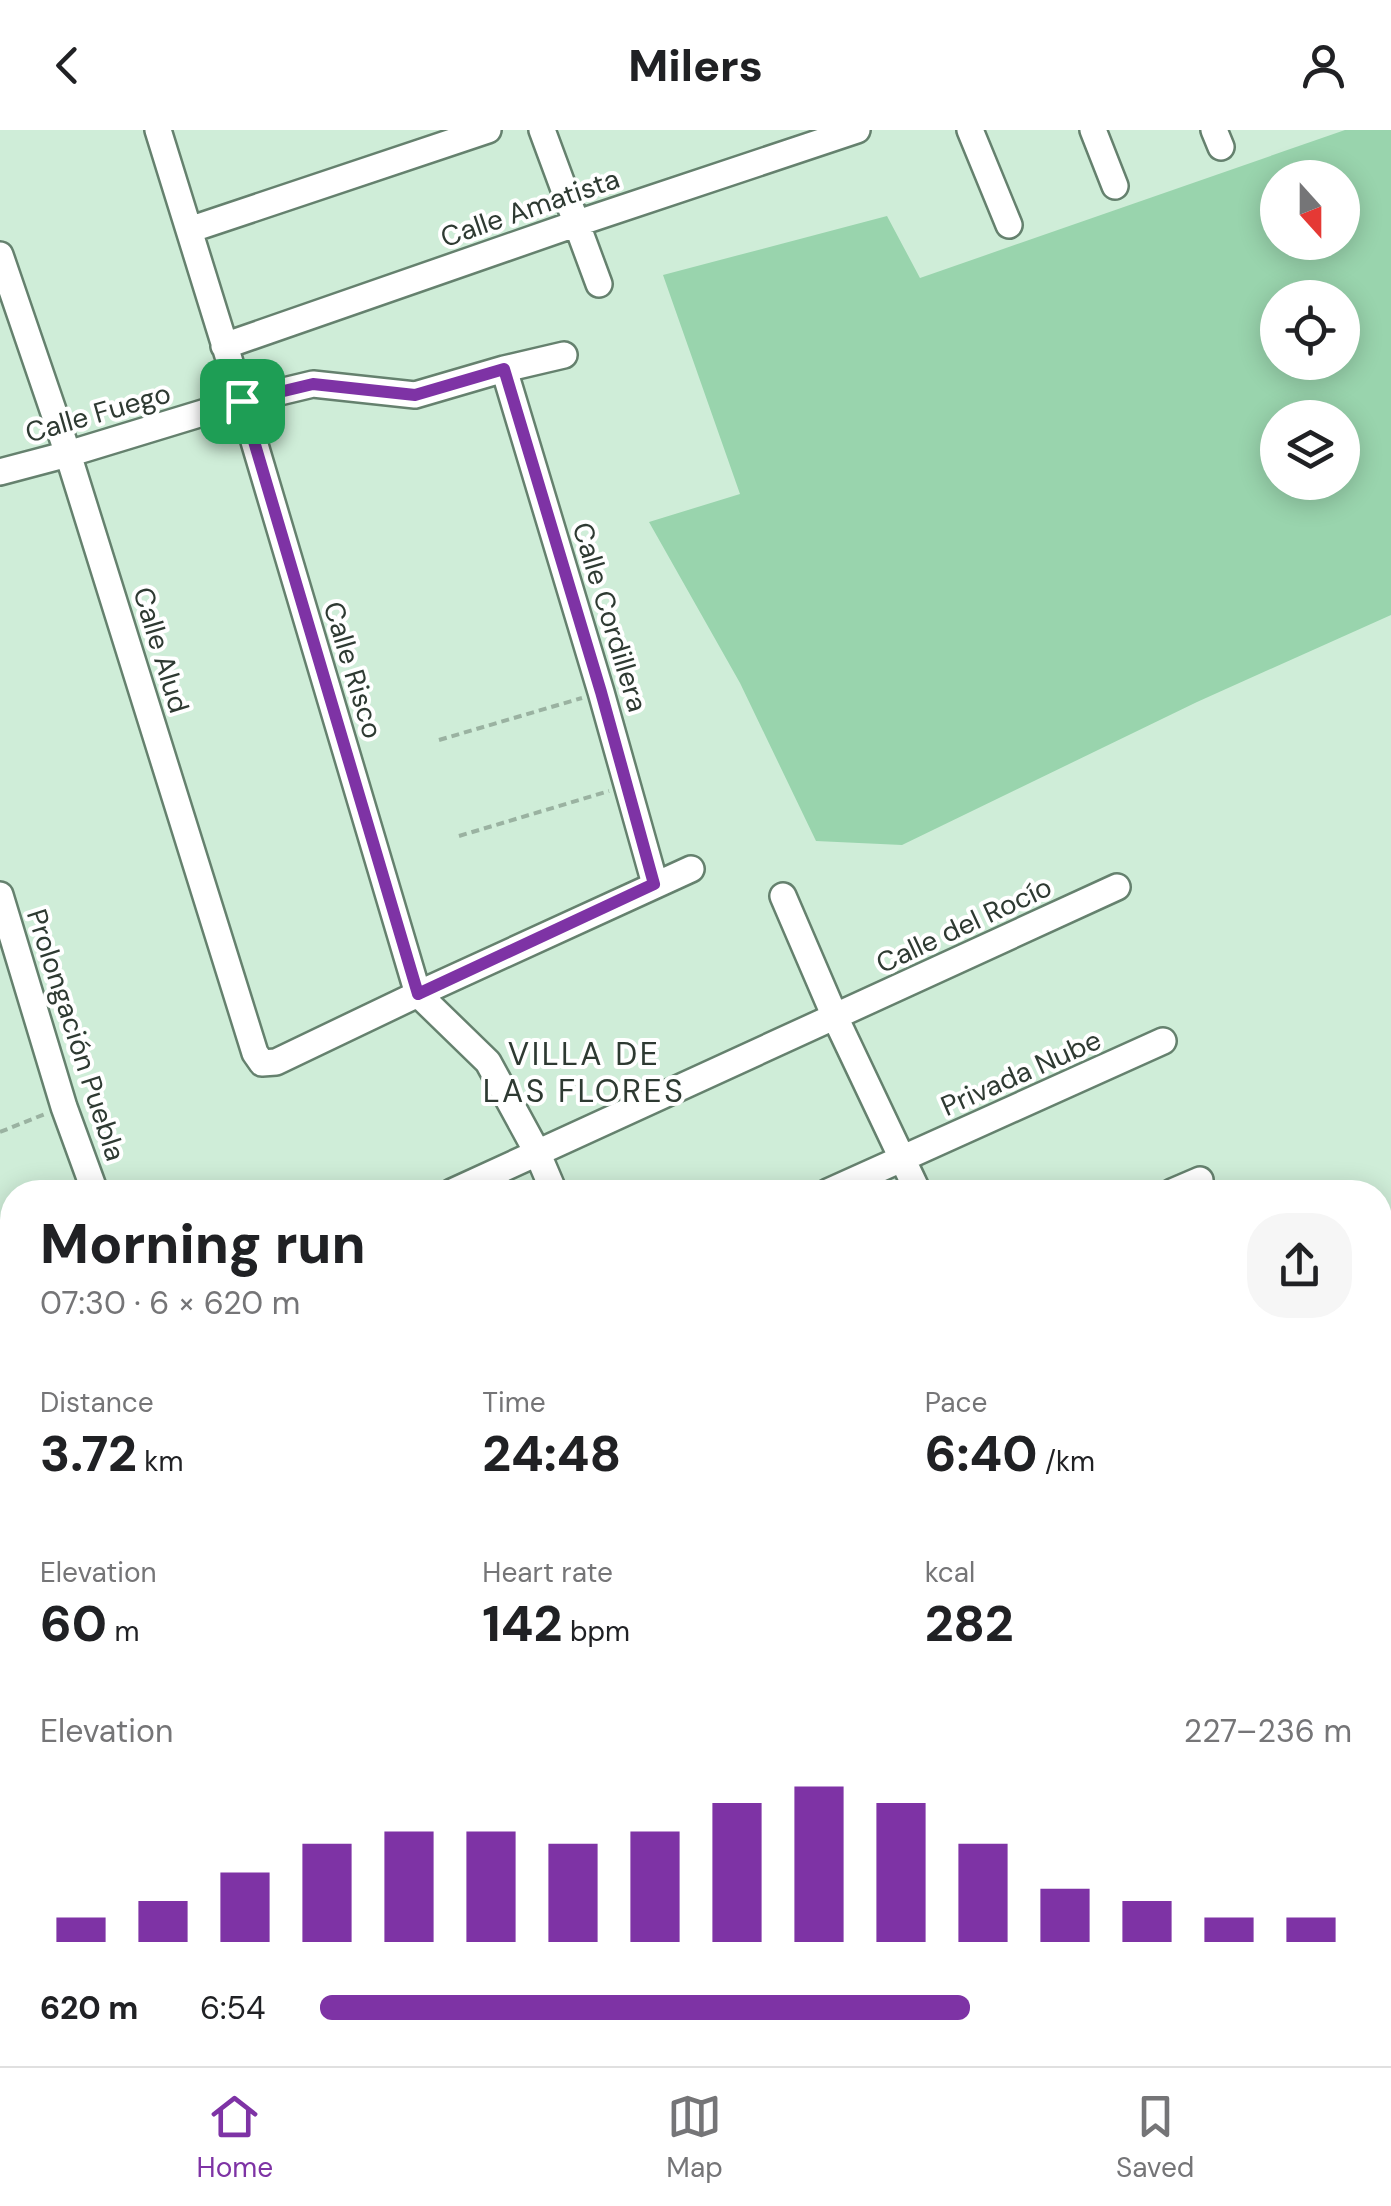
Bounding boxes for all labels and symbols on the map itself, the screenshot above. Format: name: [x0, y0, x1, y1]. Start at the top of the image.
street label: Calle Amatista: [436, 160, 624, 256]
north arrow: [1260, 160, 1360, 260]
pin: [200, 359, 285, 444]
street label: Calle Fuego: [21, 375, 175, 451]
street label: Calle Cordillera: [564, 518, 656, 716]
street label: Calle Alud: [124, 583, 198, 717]
street label: Calle Risco: [315, 597, 391, 743]
street label: Calle del Rocío: [870, 868, 1058, 982]
street label: Prolongación Puebla: [18, 904, 134, 1166]
street label: Privada Nube: [935, 1021, 1107, 1125]
district label: VILLA DE LAS FLORES: [483, 1033, 685, 1112]

